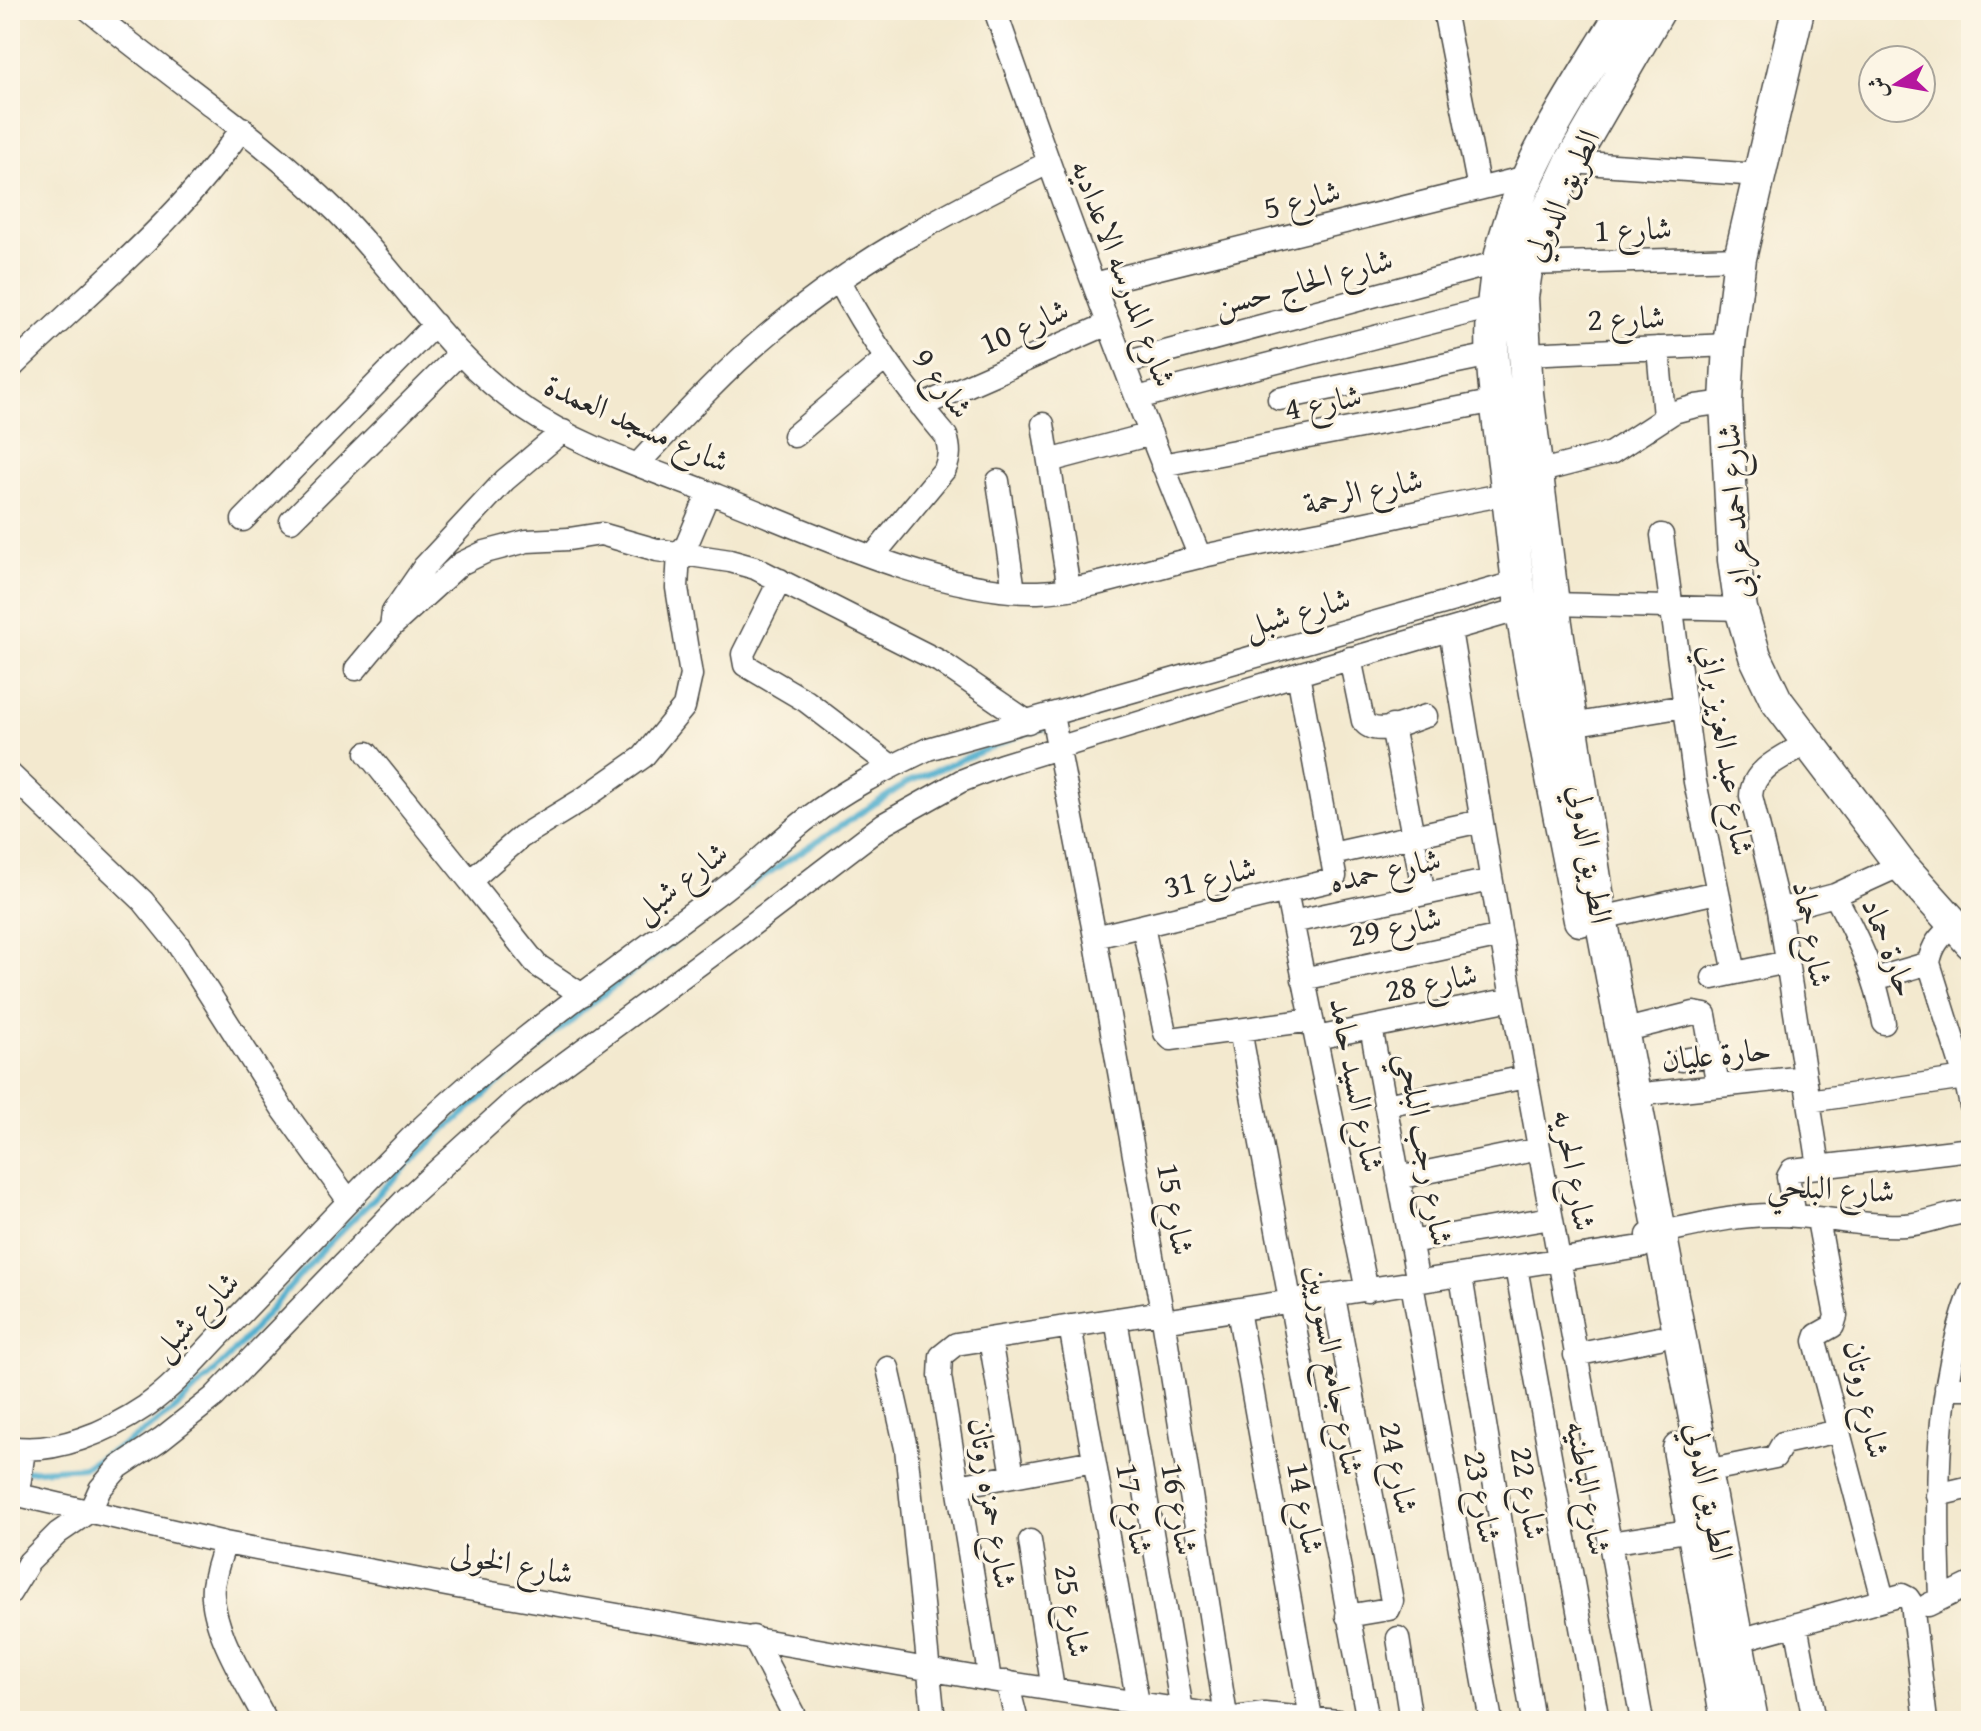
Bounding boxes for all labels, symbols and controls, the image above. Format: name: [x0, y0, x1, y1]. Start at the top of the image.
north arrow: [1857, 44, 1937, 124]
text: ش: [1860, 74, 1895, 102]
street label: الطريق الدولي: [1510, 121, 1614, 270]
street label: شارع المدرسه الاعداديه: [1056, 152, 1190, 395]
street label: شارع 5: [1258, 166, 1346, 235]
street label: شارع 1: [1593, 204, 1673, 257]
street label: شارع الحاج حسن: [1208, 235, 1399, 333]
street label: شارع 10: [972, 285, 1078, 370]
street label: شارع 2: [1586, 293, 1666, 346]
street label: شارع 9: [898, 337, 985, 430]
street label: شارع مسجد العمدة: [535, 361, 737, 488]
street label: شارع 4: [1280, 371, 1366, 436]
street label: شارع احمد عرابى: [1704, 421, 1767, 600]
street label: شارع الرحمة: [1299, 455, 1428, 530]
street label: شارع شبل: [1238, 574, 1357, 653]
street label: شارع عبد العزيز براني: [1684, 641, 1767, 860]
street label: الطريق الدولي: [1554, 781, 1626, 927]
street label: شارع شبل: [622, 829, 740, 935]
street label: شارع حمده: [1325, 835, 1446, 908]
street label: شارع 31: [1159, 843, 1262, 914]
street label: شارع حماد: [1777, 877, 1846, 992]
street label: حارة حماد: [1850, 890, 1931, 1004]
street label: شارع 29: [1344, 893, 1446, 962]
street label: شارع 28: [1381, 950, 1482, 1017]
street label: شارع السيد حامد: [1314, 993, 1397, 1177]
street label: حارة عليان: [1659, 1024, 1773, 1083]
street label: شارع رجب البلحي: [1379, 1048, 1467, 1251]
street label: شارع الحريه: [1538, 1105, 1609, 1235]
street label: شارع 15: [1141, 1159, 1208, 1260]
street label: شارع البلحي: [1766, 1161, 1896, 1221]
street label: شارع شبل: [139, 1259, 253, 1373]
street label: شارع جامع السوريين: [1288, 1261, 1377, 1480]
street label: شارع روتان: [1828, 1335, 1903, 1463]
street label: شارع حمزه روتان: [953, 1414, 1030, 1593]
street label: شارع الباطنيه: [1551, 1417, 1624, 1560]
street label: الطريق الدولي: [1671, 1417, 1747, 1565]
street label: شارع 24: [1364, 1418, 1431, 1519]
street label: شارع 22: [1495, 1443, 1560, 1543]
street label: شارع 23: [1448, 1447, 1515, 1548]
street label: شارع 14: [1271, 1458, 1338, 1559]
street label: شارع 17: [1100, 1459, 1167, 1560]
street label: شارع 16: [1145, 1459, 1212, 1560]
street label: شارع الخولى: [446, 1529, 577, 1600]
street label: شارع 25: [1039, 1561, 1104, 1661]

